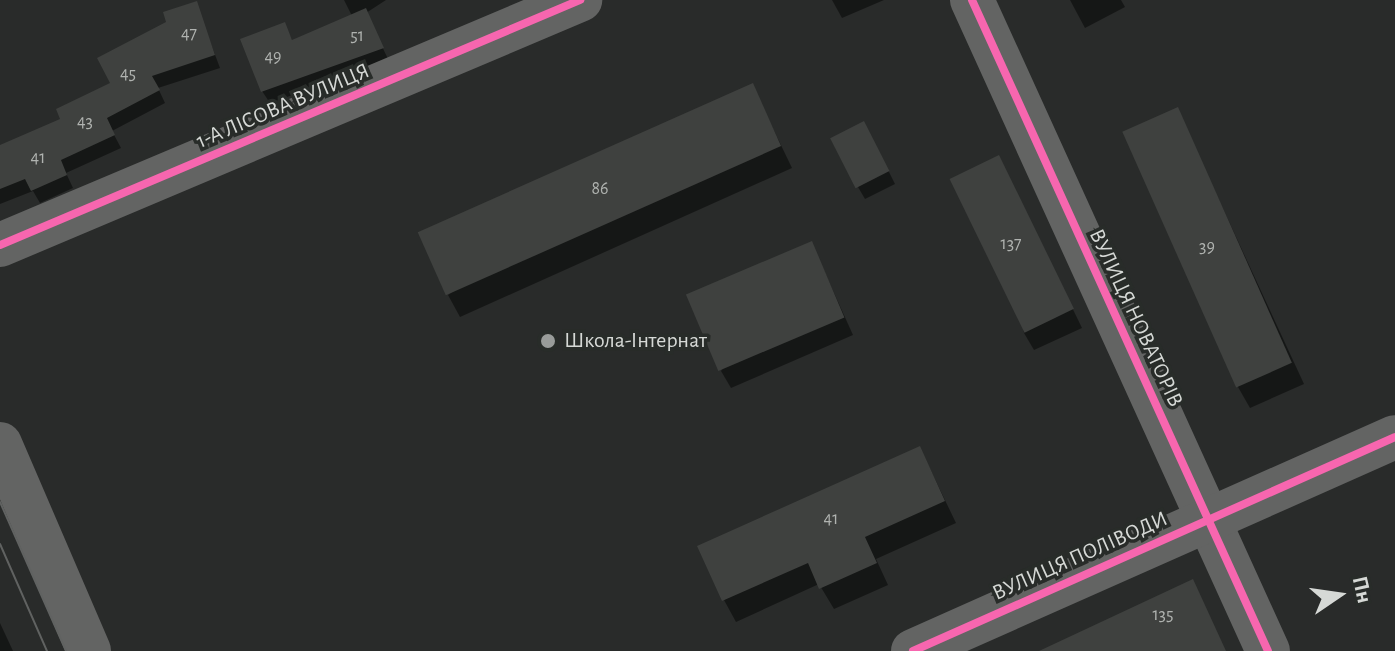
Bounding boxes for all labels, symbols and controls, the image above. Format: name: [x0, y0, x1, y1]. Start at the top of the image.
house number: 47: [181, 23, 197, 45]
house number: 51: [350, 25, 364, 47]
house number: 49: [264, 46, 282, 68]
street label: 1-А ЛІСОВА ВУЛИЦЯ: [192, 58, 374, 154]
house number: 45: [120, 63, 136, 85]
house number: 43: [77, 111, 93, 133]
house number: 41: [31, 147, 45, 169]
house number: 86: [592, 178, 608, 200]
street label: ВУЛИЦЯ НОВАТОРІВ: [1083, 225, 1189, 411]
house number: 137: [1000, 233, 1022, 255]
house number: 39: [1199, 236, 1215, 258]
place label: Школа-Інтернат: [564, 328, 707, 354]
marker: Школа-Інтернат: [539, 332, 557, 350]
street label: ВУЛИЦЯ ПОЛІВОДИ: [988, 505, 1172, 607]
house number: 41: [824, 508, 838, 530]
north arrow: [1299, 555, 1379, 635]
text: Пн: [1349, 574, 1376, 605]
house number: 135: [1152, 604, 1174, 626]

